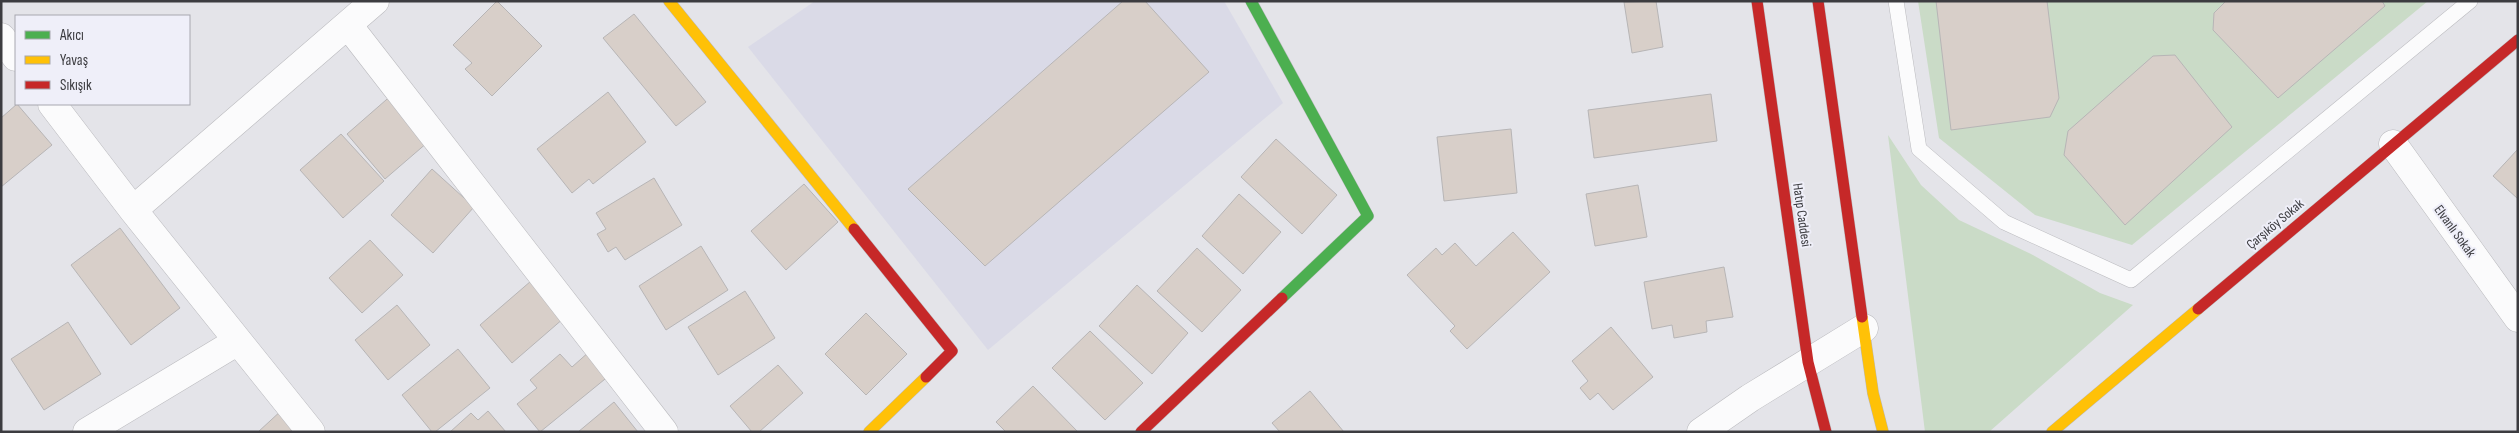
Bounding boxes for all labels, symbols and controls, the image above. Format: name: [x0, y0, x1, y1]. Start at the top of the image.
legend: [15, 15, 190, 105]
text: Akıcı: [59, 26, 84, 45]
text: Yavaş: [60, 51, 88, 70]
text: Sıkışık: [60, 76, 92, 95]
street label: Hatıp Caddesi: [1789, 182, 1815, 248]
street label: Çarşıköy Sokak: [2243, 195, 2308, 253]
street label: Elvanlı Sokak: [2430, 202, 2480, 261]

